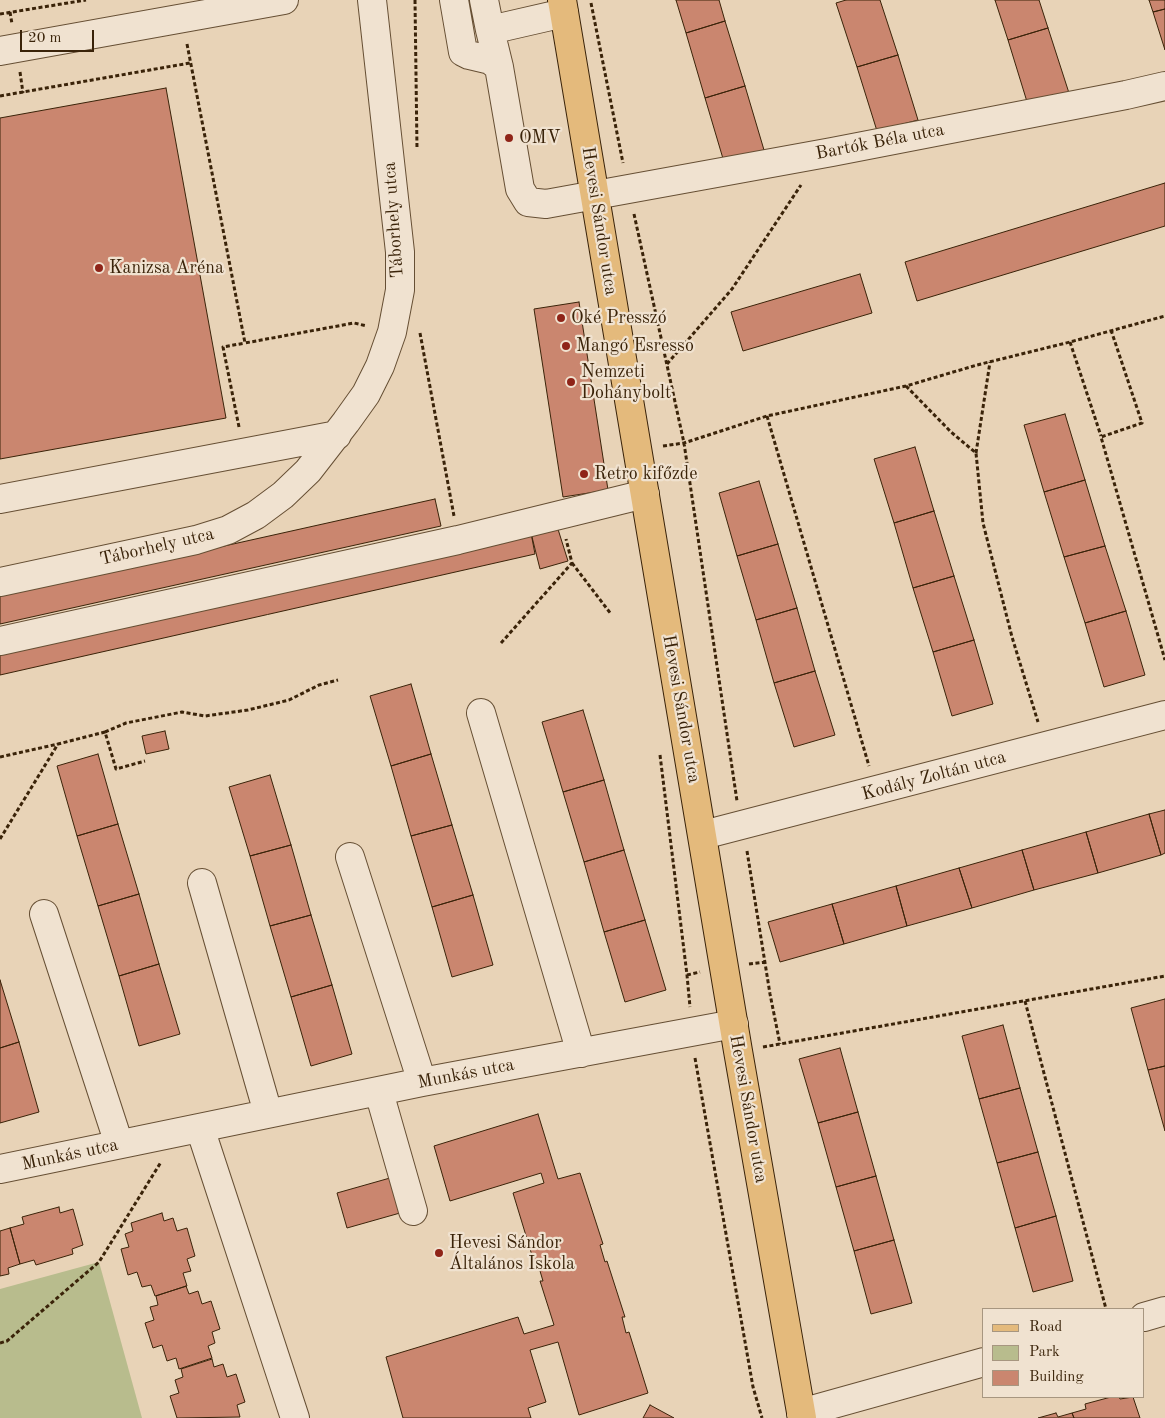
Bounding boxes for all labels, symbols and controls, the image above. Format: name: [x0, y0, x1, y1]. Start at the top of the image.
scale bar: [22, 20, 96, 52]
text: 20 m: [28, 31, 62, 46]
street label: Bartók Béla utca: [814, 119, 946, 165]
place label: OMV: [519, 127, 561, 149]
marker: OMV: [503, 132, 515, 144]
street label: Hevesi Sándor utca: [577, 145, 621, 297]
street label: Táborhely utca: [379, 161, 409, 279]
place label: Kanizsa Aréna: [109, 257, 224, 279]
marker: Kanizsa Aréna: [93, 262, 105, 274]
place label: Oké Presszó: [571, 307, 667, 329]
marker: Oké Presszó: [555, 312, 567, 324]
place label: Mangó Esresso: [576, 335, 694, 357]
marker: Mangó Esresso: [560, 340, 572, 352]
place label: Nemzeti Dohánybolt: [581, 361, 671, 404]
marker: Nemzeti Dohánybolt: [565, 376, 577, 388]
place label: Retro kifőzde: [594, 463, 697, 485]
marker: Retro kifőzde: [578, 468, 590, 480]
street label: Táborhely utca: [98, 523, 216, 571]
street label: Hevesi Sándor utca: [657, 633, 705, 785]
street label: Kodály Zoltán utca: [860, 746, 1008, 806]
street label: Hevesi Sándor utca: [724, 1033, 772, 1185]
street label: Munkás utca: [416, 1054, 516, 1094]
street label: Munkás utca: [20, 1134, 120, 1176]
place label: Hevesi Sándor Általános Iskola: [449, 1232, 575, 1274]
marker: Hevesi Sándor Általános Iskola: [433, 1247, 445, 1259]
legend: [982, 1308, 1145, 1398]
text: Road: [1029, 1320, 1062, 1335]
text: Park: [1029, 1345, 1060, 1360]
text: Building: [1029, 1370, 1084, 1385]

